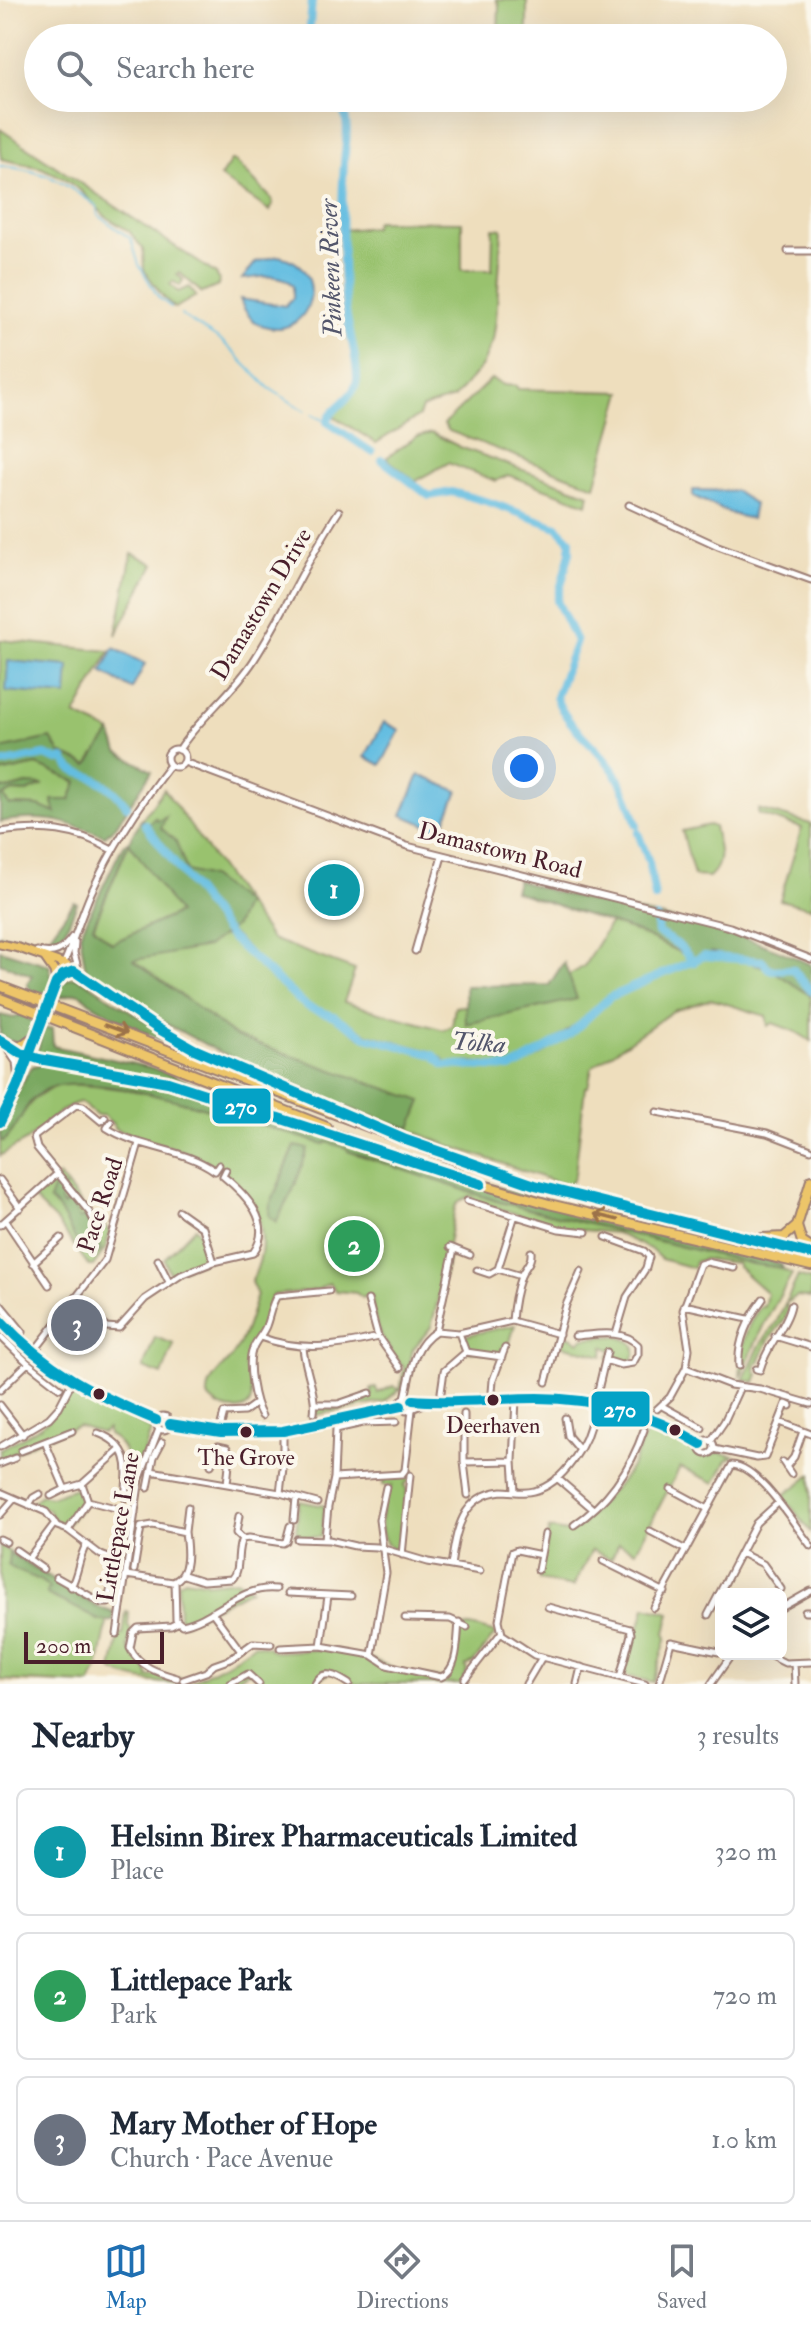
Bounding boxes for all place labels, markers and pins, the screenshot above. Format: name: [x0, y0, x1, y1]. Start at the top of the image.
pin: 1: [308, 860, 360, 920]
pin: 2: [328, 1216, 380, 1276]
pin: 3: [51, 1295, 103, 1355]
unlabelled marker: [91, 1386, 107, 1402]
marker: Deerhaven: [485, 1392, 501, 1408]
place label: Deerhaven: [446, 1412, 540, 1440]
unlabelled marker: [667, 1422, 683, 1438]
marker: The Grove: [238, 1424, 254, 1440]
place label: The Grove: [197, 1444, 295, 1472]

